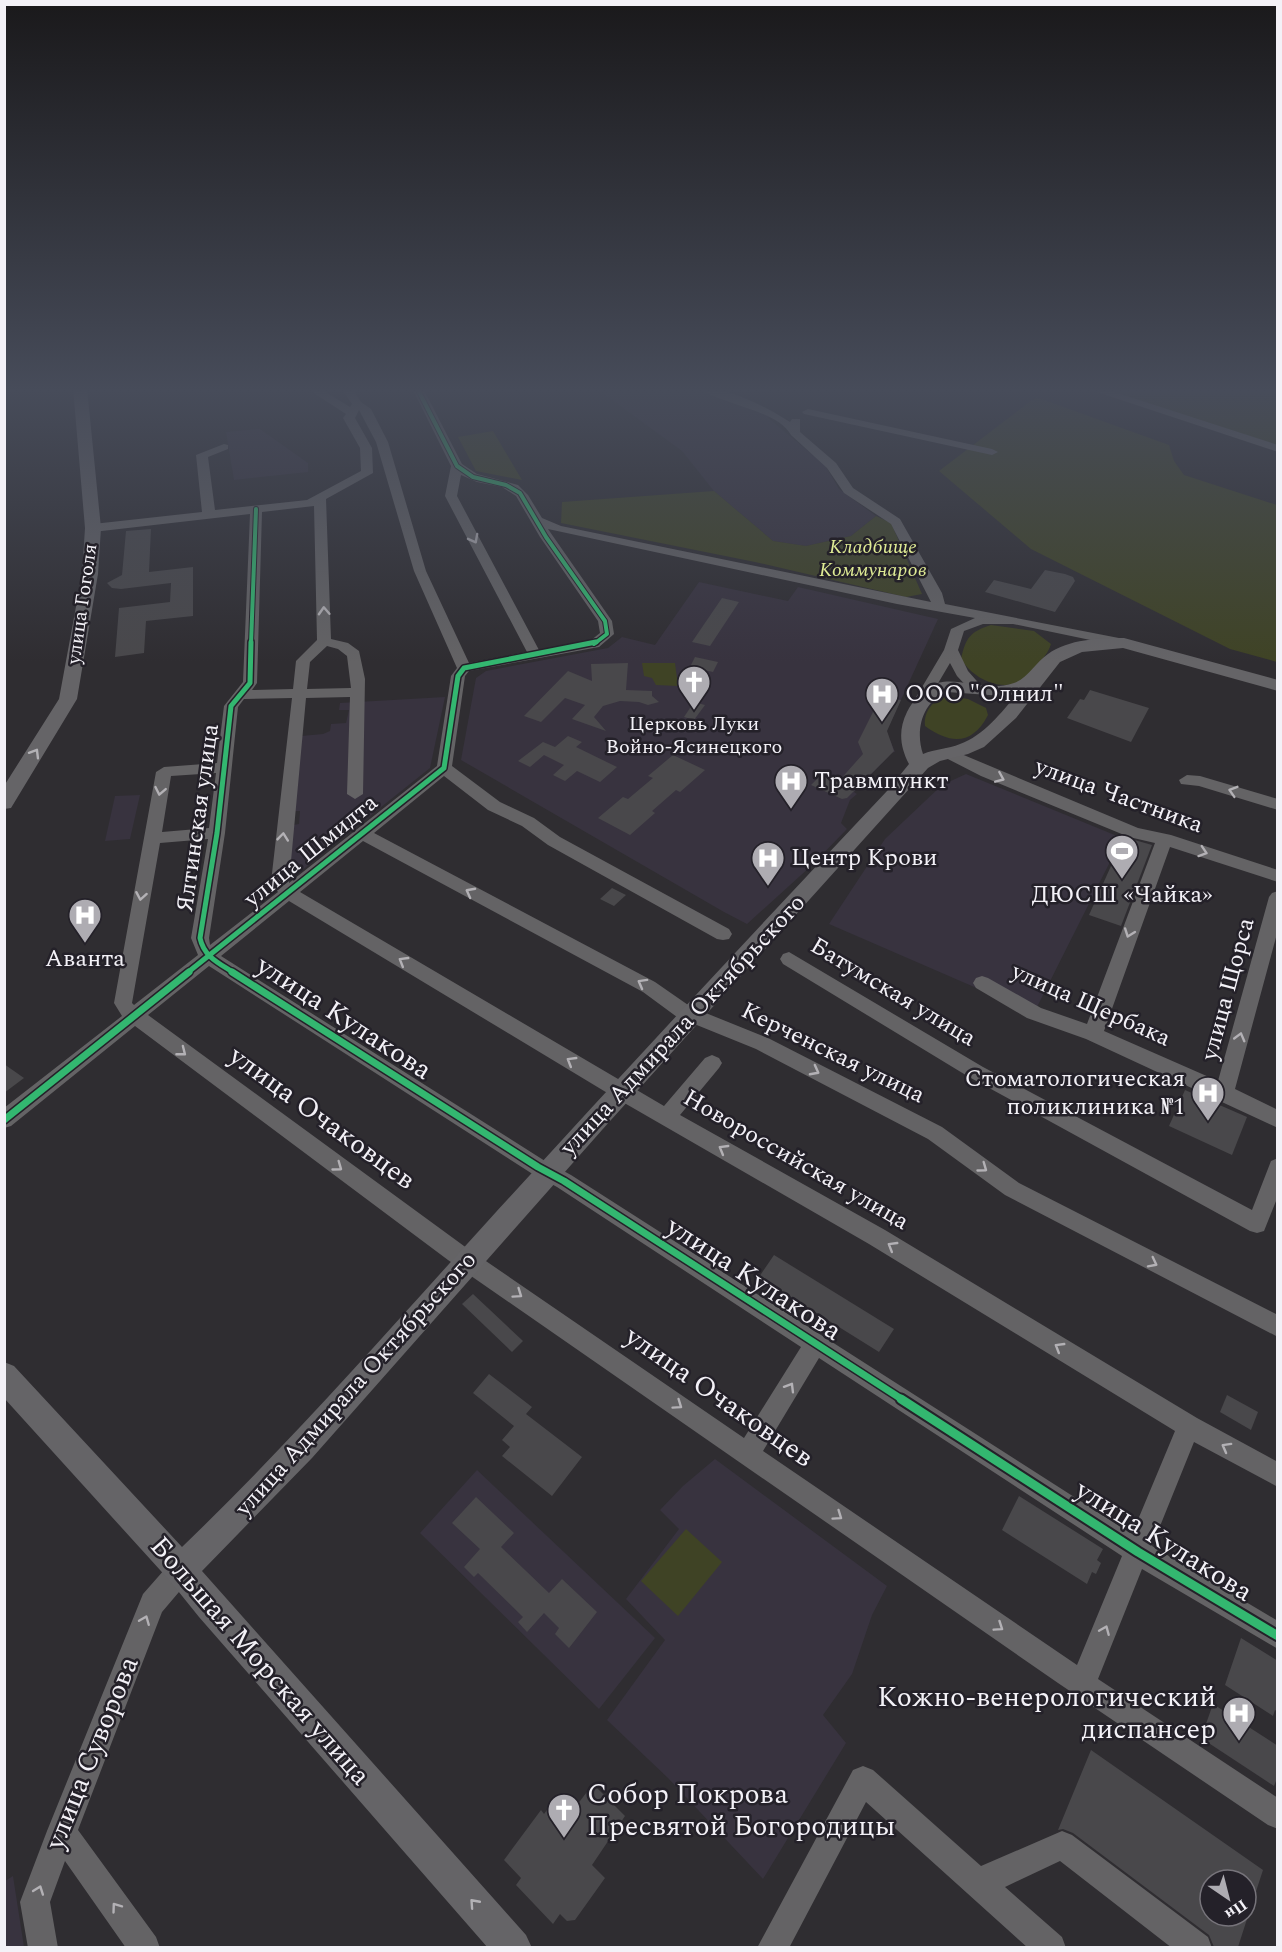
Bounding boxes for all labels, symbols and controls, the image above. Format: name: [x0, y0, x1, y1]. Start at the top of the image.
park label: Кладбище Коммунаров: [819, 532, 927, 585]
one-way arrow: [467, 533, 478, 544]
street label: улица Гоголя: [59, 542, 105, 667]
one-way arrow: [318, 606, 331, 615]
church icon: Церковь Луки Войно-Ясинецкого: [676, 664, 712, 711]
hospital icon: ООО "Олнил": [864, 676, 900, 723]
place label: ООО "Олнил": [905, 676, 1064, 712]
place label: Церковь Луки Войно-Ясинецкого: [606, 709, 782, 762]
street label: Ялтинская улица: [167, 721, 229, 914]
one-way arrow: [28, 749, 40, 759]
street label: улица Частника: [1029, 749, 1208, 843]
hospital icon: Травмпункт: [773, 763, 809, 810]
place label: Травмпункт: [814, 763, 949, 799]
one-way arrow: [994, 771, 1005, 783]
street label: улица Шмидта: [235, 785, 386, 917]
one-way arrow: [154, 786, 167, 796]
one-way arrow: [1228, 786, 1239, 798]
one-way arrow: [276, 833, 289, 842]
sports icon: ДЮСШ «Чайка»: [1104, 833, 1140, 880]
hospital icon: Центр Крови: [750, 840, 786, 887]
place label: Центр Крови: [791, 840, 937, 876]
one-way arrow: [1197, 844, 1208, 857]
place label: ДЮСШ «Чайка»: [1031, 877, 1213, 913]
street label: улица Адмирала Октябрьского: [551, 886, 814, 1165]
one-way arrow: [465, 887, 476, 899]
one-way arrow: [135, 890, 148, 900]
hospital icon: Аванта: [67, 897, 103, 944]
street label: улица Щорса: [1191, 914, 1264, 1065]
one-way arrow: [1124, 927, 1137, 938]
street label: Батумская улица: [803, 928, 983, 1056]
place label: Аванта: [45, 941, 125, 977]
street label: улица Кулакова: [246, 944, 441, 1091]
street label: улица Щербака: [1005, 953, 1177, 1056]
one-way arrow: [399, 956, 409, 968]
one-way arrow: [638, 979, 648, 990]
street label: Керченская улица: [735, 993, 931, 1113]
one-way arrow: [1233, 1032, 1245, 1042]
street label: улица Очаковцев: [219, 1035, 424, 1201]
one-way arrow: [175, 1044, 186, 1055]
one-way arrow: [567, 1056, 577, 1068]
place label: Стоматологическая поликлиника №1: [965, 1061, 1185, 1125]
one-way arrow: [809, 1064, 819, 1075]
hospital icon: Стоматологическая поликлиника №1: [1190, 1075, 1226, 1122]
street label: Новороссийская улица: [676, 1080, 916, 1240]
one-way arrow: [719, 1145, 729, 1156]
one-way arrow: [332, 1160, 343, 1171]
one-way arrow: [977, 1161, 988, 1172]
street label: улица Кулакова: [656, 1205, 851, 1352]
one-way arrow: [888, 1242, 898, 1254]
street label: улица Адмирала Октябрьского: [226, 1243, 485, 1525]
one-way arrow: [1147, 1256, 1158, 1267]
one-way arrow: [511, 1287, 522, 1298]
street label: улица Очаковцев: [615, 1315, 822, 1478]
one-way arrow: [1055, 1343, 1065, 1354]
one-way arrow: [782, 1383, 794, 1393]
one-way arrow: [671, 1398, 682, 1409]
one-way arrow: [1222, 1443, 1233, 1454]
street label: улица Кулакова: [1066, 1469, 1262, 1613]
one-way arrow: [831, 1509, 842, 1520]
street label: Большая Морская улица: [139, 1527, 381, 1796]
one-way arrow: [138, 1616, 150, 1627]
one-way arrow: [992, 1620, 1003, 1631]
one-way arrow: [1098, 1625, 1110, 1636]
street label: улица Суворова: [33, 1650, 150, 1857]
place label: Кожно-венерологический диспансер: [877, 1676, 1216, 1751]
hospital icon: Кожно-венерологический диспансер: [1221, 1695, 1257, 1742]
place label: Собор Покрова Пресвятой Богородицы: [587, 1773, 895, 1848]
church icon: Собор Покрова Пресвятой Богородицы: [546, 1792, 582, 1839]
north arrow: [1198, 1868, 1258, 1928]
one-way arrow: [32, 1886, 44, 1897]
text: Пн: [1220, 1893, 1252, 1926]
one-way arrow: [470, 1900, 481, 1910]
one-way arrow: [112, 1903, 123, 1914]

